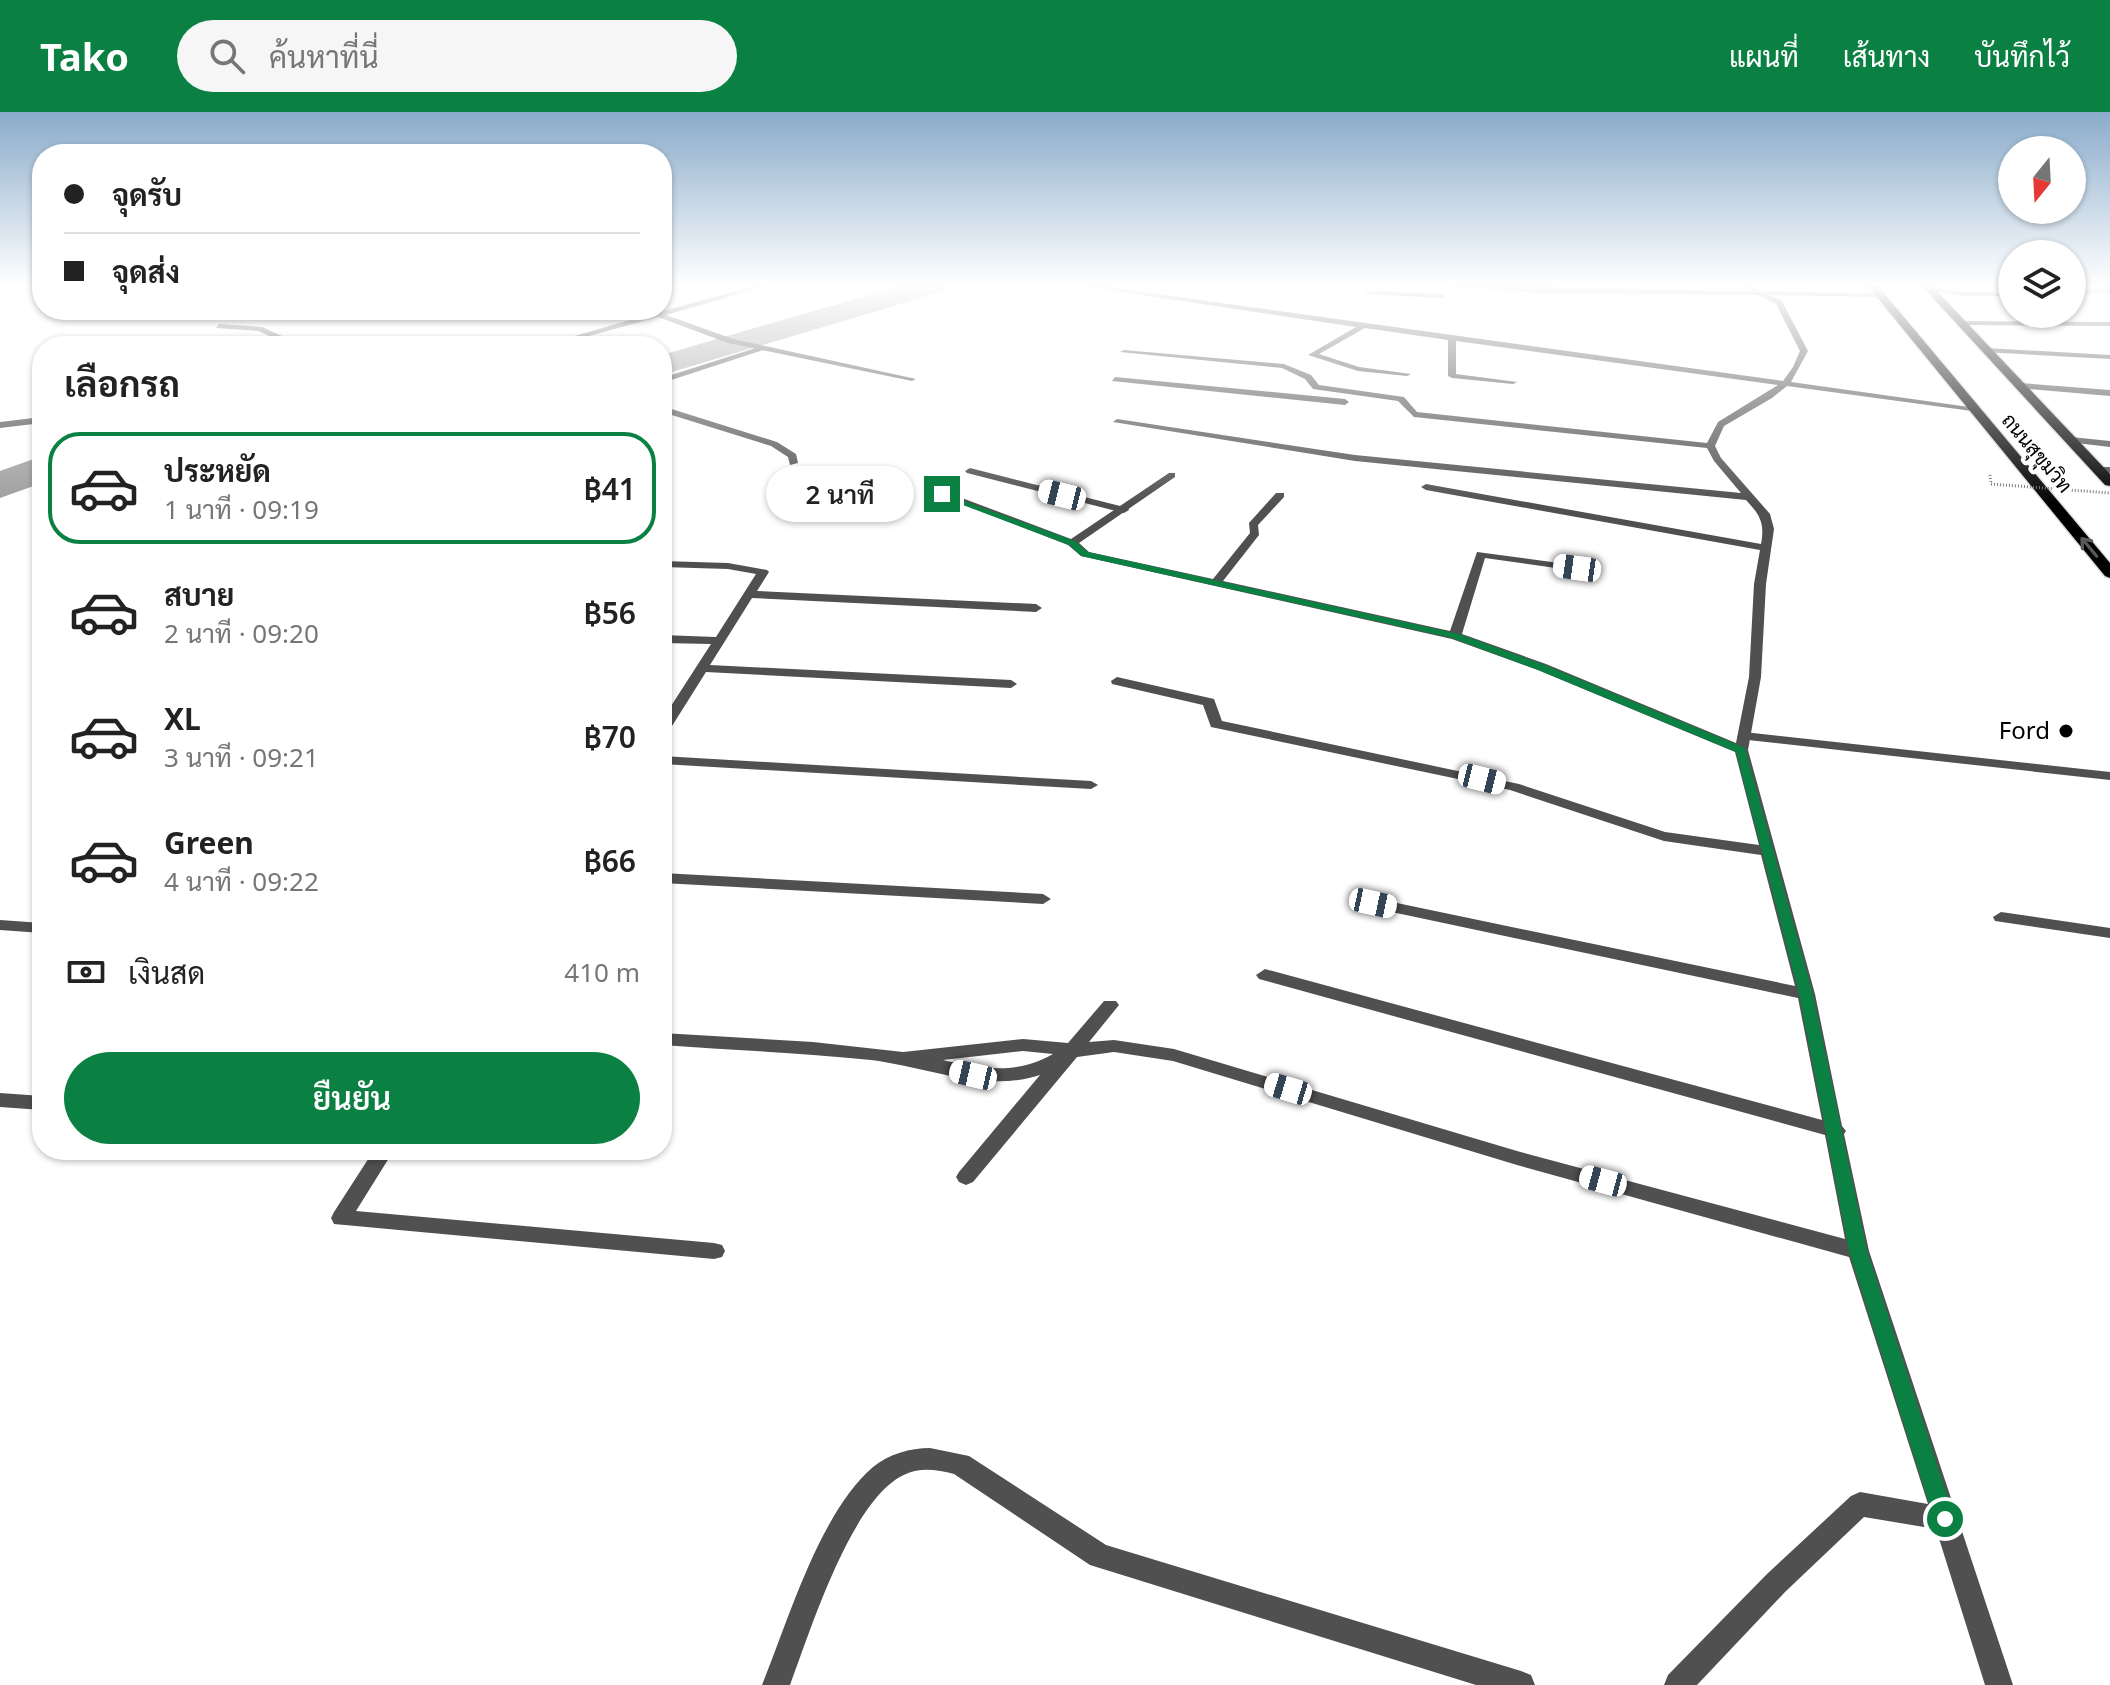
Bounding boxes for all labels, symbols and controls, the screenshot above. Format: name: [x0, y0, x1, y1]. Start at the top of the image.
search box: [177, 20, 737, 92]
text: Tako: [40, 30, 129, 82]
icon: search: [205, 34, 249, 78]
text: ค้นหาที่นี่: [269, 36, 379, 77]
text: แผนที่: [1729, 37, 1799, 75]
text: เส้นทาง: [1843, 37, 1930, 75]
text: บันทึกไว้: [1974, 37, 2070, 75]
north arrow: [1998, 136, 2086, 224]
map controls: [1998, 136, 2086, 328]
text: จุดรับ: [112, 174, 182, 215]
button: layers: [1998, 240, 2086, 328]
text: จุดส่ง: [112, 251, 180, 292]
text: เลือกรถ: [64, 359, 180, 408]
street label: ถนนสุขุมวิท: [1995, 407, 2079, 499]
text: ประหยัด: [164, 450, 271, 491]
icon: car: [68, 452, 140, 524]
callout: 2 นาที: [766, 466, 914, 522]
text: ฿41: [584, 468, 636, 509]
text: 2 นาที: [806, 476, 874, 512]
route end: [924, 476, 960, 512]
car: [1036, 478, 1088, 512]
text: 1 นาที · 09:19: [164, 491, 319, 527]
one-way arrow: [2080, 538, 2098, 558]
car: [1552, 553, 1602, 583]
text: สบาย: [164, 574, 234, 615]
icon: car: [68, 576, 140, 648]
text: ฿56: [584, 592, 636, 633]
text: 2 นาที · 09:20: [164, 615, 319, 651]
text: XL: [164, 698, 201, 739]
icon: car: [68, 700, 140, 772]
place label: Ford: [1999, 713, 2050, 746]
text: ฿70: [584, 716, 636, 757]
marker: Ford: [2057, 722, 2075, 740]
text: 3 นาที · 09:21: [164, 739, 319, 775]
car: [1456, 762, 1508, 796]
text: Green: [164, 822, 254, 863]
icon: car: [68, 824, 140, 896]
text: ฿66: [584, 840, 636, 881]
text: 4 นาที · 09:22: [164, 863, 319, 899]
car: [1347, 886, 1399, 920]
icon: cash: [64, 950, 108, 994]
text: เงินสด: [128, 952, 205, 993]
text: 410 m: [564, 954, 640, 990]
button: ยืนยัน: [64, 1052, 640, 1144]
car: [947, 1058, 999, 1092]
car: [1262, 1071, 1314, 1107]
car: [1577, 1163, 1629, 1199]
route start: [1927, 1501, 1963, 1537]

